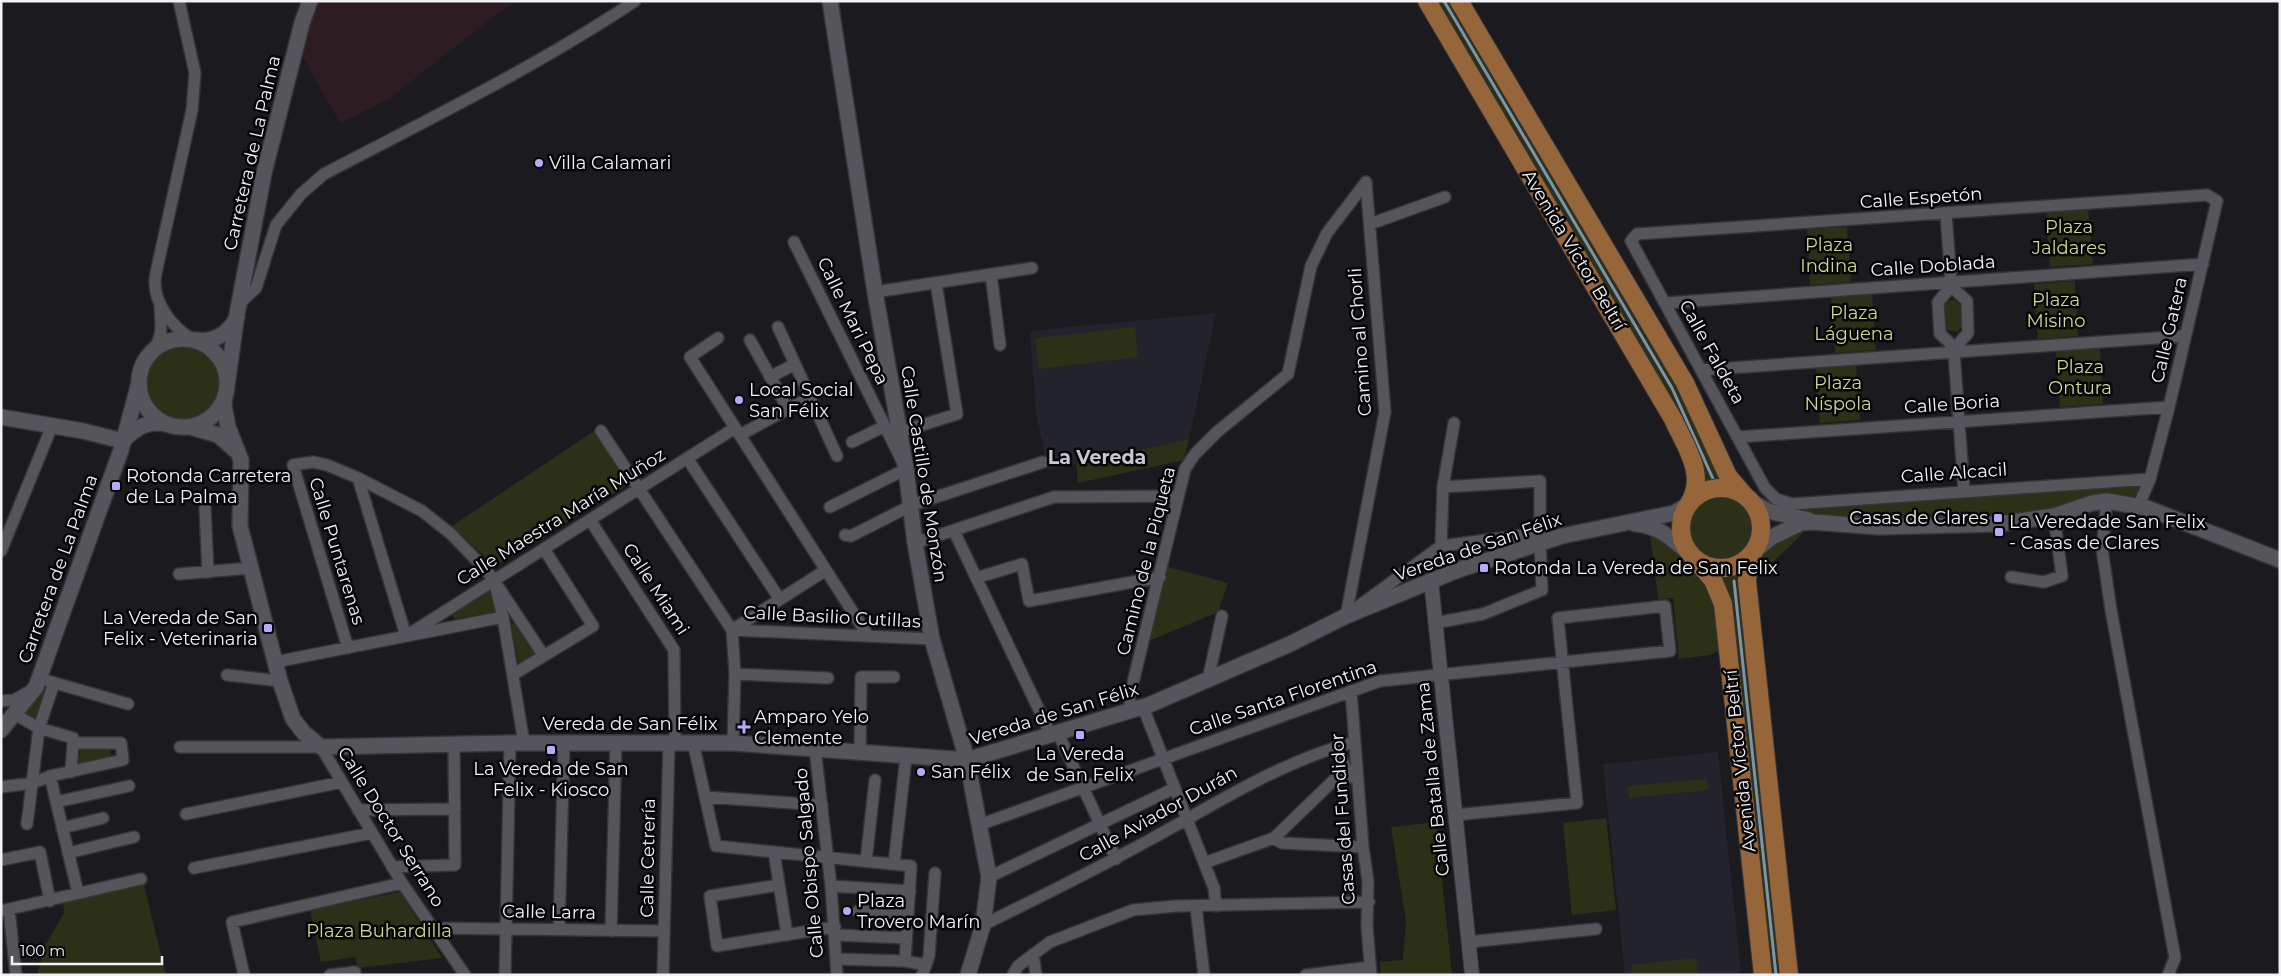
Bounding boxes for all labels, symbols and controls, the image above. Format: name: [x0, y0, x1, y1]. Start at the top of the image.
street label: Carretera de La Palma: [219, 53, 285, 253]
place label: Villa Calamari: [549, 152, 671, 174]
marker: Villa Calamari: [533, 157, 545, 169]
street label: Avenida Víctor Beltrí: [1517, 166, 1631, 335]
street label: Calle Espetón: [1859, 183, 1983, 213]
park label: Plaza Jaldares: [2031, 216, 2106, 259]
park label: Plaza Indina: [1800, 234, 1858, 277]
street label: Calle Doblada: [1870, 251, 1996, 281]
street label: Calle Mari Pepa: [813, 254, 893, 388]
street label: Camino al Chorli: [1344, 267, 1376, 417]
street label: Calle Gatera: [2146, 275, 2192, 385]
park label: Plaza Misino: [2026, 289, 2086, 332]
street label: Calle Faldeta: [1674, 296, 1750, 408]
park label: Plaza Láguena: [1814, 302, 1894, 345]
park label: Plaza Ontura: [2048, 356, 2112, 399]
street label: Calle Castillo de Monzón: [896, 364, 952, 584]
park label: Plaza Níspola: [1804, 372, 1872, 415]
place label: Local Social San Félix: [749, 379, 854, 422]
street label: Calle Boria: [1903, 390, 2001, 418]
marker: Local Social San Félix: [733, 394, 745, 406]
street label: Calle Maestra María Muñoz: [453, 444, 669, 590]
district label: La Vereda: [1048, 446, 1146, 469]
street label: Calle Alcacil: [1900, 458, 2008, 488]
street label: Camino de la Piqueta: [1112, 464, 1180, 658]
place label: Rotonda Carretera de La Palma: [126, 465, 291, 508]
street label: Carretera de La Palma: [14, 472, 102, 666]
street label: Calle Puntarenas: [304, 475, 370, 627]
marker: Rotonda Carretera de La Palma: [110, 480, 122, 492]
place label: Casas de Clares: [1849, 507, 1988, 529]
street label: Vereda de San Félix: [1391, 508, 1565, 586]
place label: La Veredade San Felix - Casas de Clares: [2009, 511, 2206, 554]
marker: Casas de Clares: [1992, 512, 2004, 524]
marker: La Veredade San Felix - Casas de Clares: [1993, 526, 2005, 538]
street label: Calle Miami: [618, 539, 694, 639]
place label: Rotonda La Vereda de San Felix: [1494, 557, 1778, 579]
marker: Rotonda La Vereda de San Felix: [1478, 562, 1490, 574]
street label: Calle Basilio Cutillas: [743, 601, 922, 633]
place label: La Vereda de San Felix - Veterinaria: [103, 607, 258, 650]
marker: La Vereda de San Felix - Veterinaria: [262, 622, 274, 634]
street label: Calle Santa Florentina: [1186, 656, 1380, 740]
street label: Avenida Víctor Beltrí: [1719, 668, 1761, 853]
street label: Vereda de San Félix: [967, 678, 1141, 750]
street label: Calle Batalla de Zama: [1412, 681, 1454, 877]
place label: Amparo Yelo Clemente: [754, 706, 869, 749]
street label: Vereda de San Félix: [542, 713, 718, 735]
marker: Amparo Yelo Clemente: [738, 721, 750, 733]
marker: La Vereda de San Felix: [1074, 729, 1086, 741]
street label: Casas del Fundidor: [1326, 733, 1360, 905]
street label: Calle Doctor Serrano: [333, 743, 449, 911]
place label: La Vereda de San Felix: [1026, 743, 1134, 786]
marker: La Vereda de San Felix - Kiosco: [545, 744, 557, 756]
place label: La Vereda de San Felix - Kiosco: [473, 758, 629, 801]
place label: San Félix: [931, 761, 1011, 783]
street label: Calle Aviador Durán: [1075, 761, 1241, 867]
marker: San Félix: [915, 766, 927, 778]
street label: Calle Obispo Salgado: [790, 767, 828, 959]
street label: Calle Cetrería: [636, 798, 660, 918]
place label: Plaza Trovero Marín: [857, 890, 980, 933]
street label: Calle Larra: [502, 900, 596, 924]
marker: Plaza Trovero Marín: [841, 905, 853, 917]
park label: Plaza Buhardilla: [306, 920, 452, 942]
scale bar: [12, 934, 162, 966]
text: 100 m: [20, 941, 65, 960]

